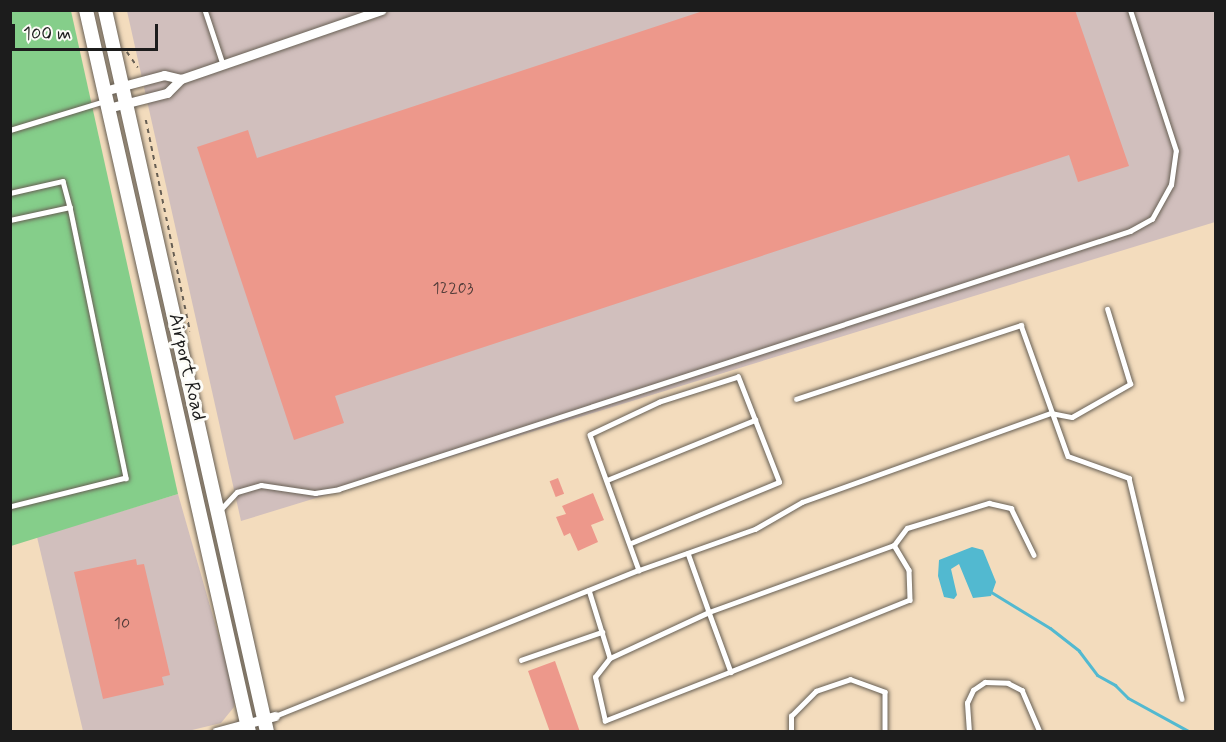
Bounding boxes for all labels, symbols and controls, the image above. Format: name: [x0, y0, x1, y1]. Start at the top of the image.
scale bar: [15, 12, 160, 50]
text: 100 m: [23, 22, 71, 46]
house number: 12203: [433, 279, 473, 299]
street label: Airport Road: [163, 311, 211, 423]
house number: 10: [114, 614, 130, 634]

